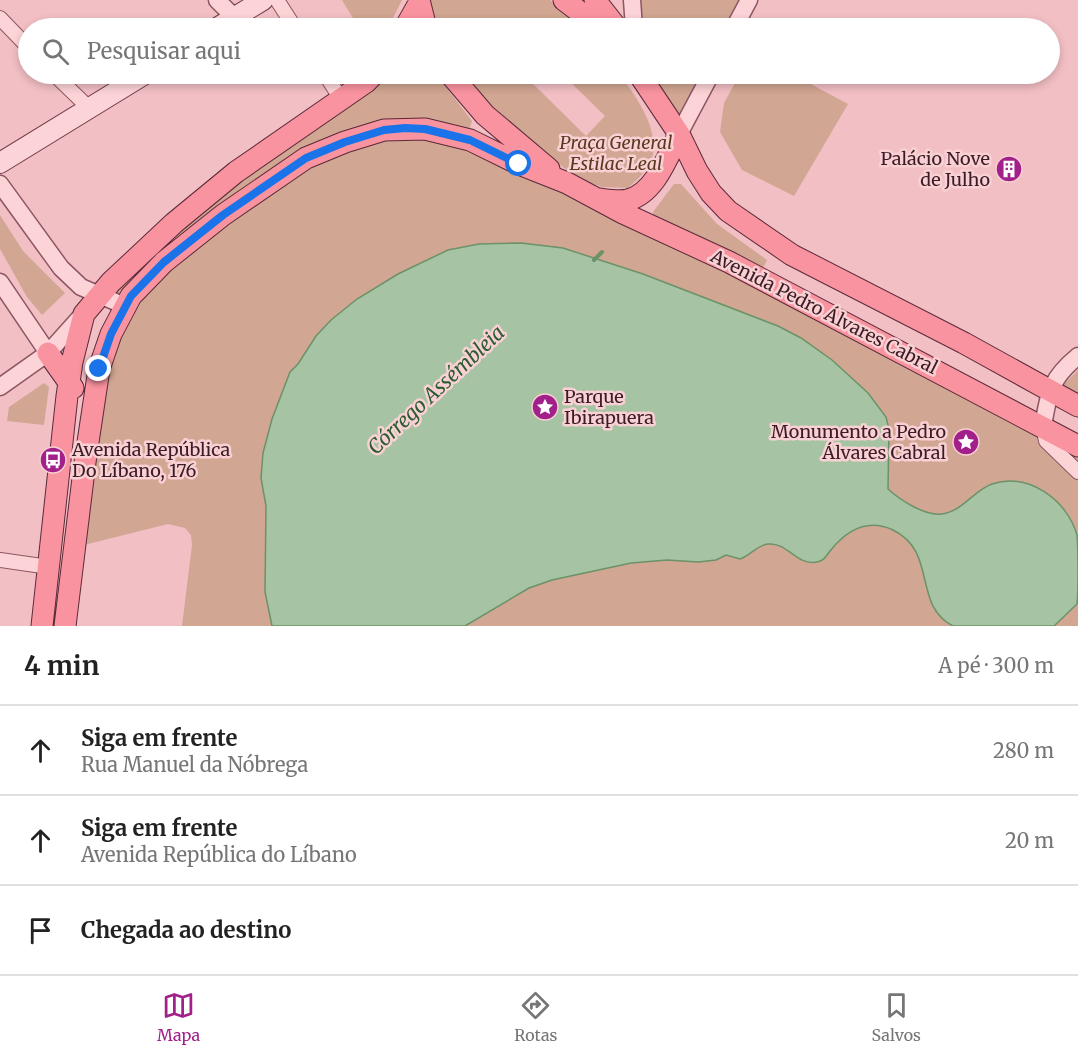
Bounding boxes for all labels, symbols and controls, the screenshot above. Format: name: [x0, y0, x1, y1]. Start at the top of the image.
search box: [18, 18, 1060, 84]
icon: search: [39, 35, 72, 68]
text: Pesquisar aqui: [87, 37, 241, 65]
park label: Praça General Estilac Leal: [559, 131, 673, 175]
place label: Palácio Nove de Julho: [880, 147, 990, 191]
route start: [505, 150, 531, 176]
building icon: Palácio Nove de Julho: [994, 154, 1024, 184]
street label: Avenida Pedro Álvares Cabral: [706, 244, 942, 379]
water label: Córrego Assémbleia: [362, 320, 509, 460]
route end: [85, 355, 111, 381]
place label: Parque Ibirapuera: [564, 385, 654, 429]
place icon: Parque Ibirapuera: [530, 392, 560, 422]
place label: Monumento a Pedro Álvares Cabral: [771, 420, 946, 464]
place icon: Monumento a Pedro Álvares Cabral: [951, 427, 981, 457]
place label: Avenida República Do Líbano, 176: [71, 438, 230, 482]
bus stop icon: Avenida República Do Líbano, 176: [38, 445, 68, 475]
text: 4 min: [24, 649, 99, 682]
text: A pé · 300 m: [938, 653, 1054, 678]
text: Siga em frente: [81, 724, 237, 752]
icon: ahead: [24, 734, 57, 767]
text: 280 m: [993, 738, 1054, 763]
text: Rua Manuel da Nóbrega: [81, 752, 308, 777]
text: Siga em frente: [81, 814, 237, 842]
icon: ahead: [24, 824, 57, 857]
text: 20 m: [1005, 828, 1054, 853]
text: Avenida República do Líbano: [81, 842, 357, 867]
icon: arrive: [24, 914, 57, 947]
text: Chegada ao destino: [81, 916, 291, 944]
tab: Mapa: [157, 989, 200, 1045]
tab: Rotas: [514, 989, 557, 1045]
tab: Salvos: [872, 989, 921, 1045]

